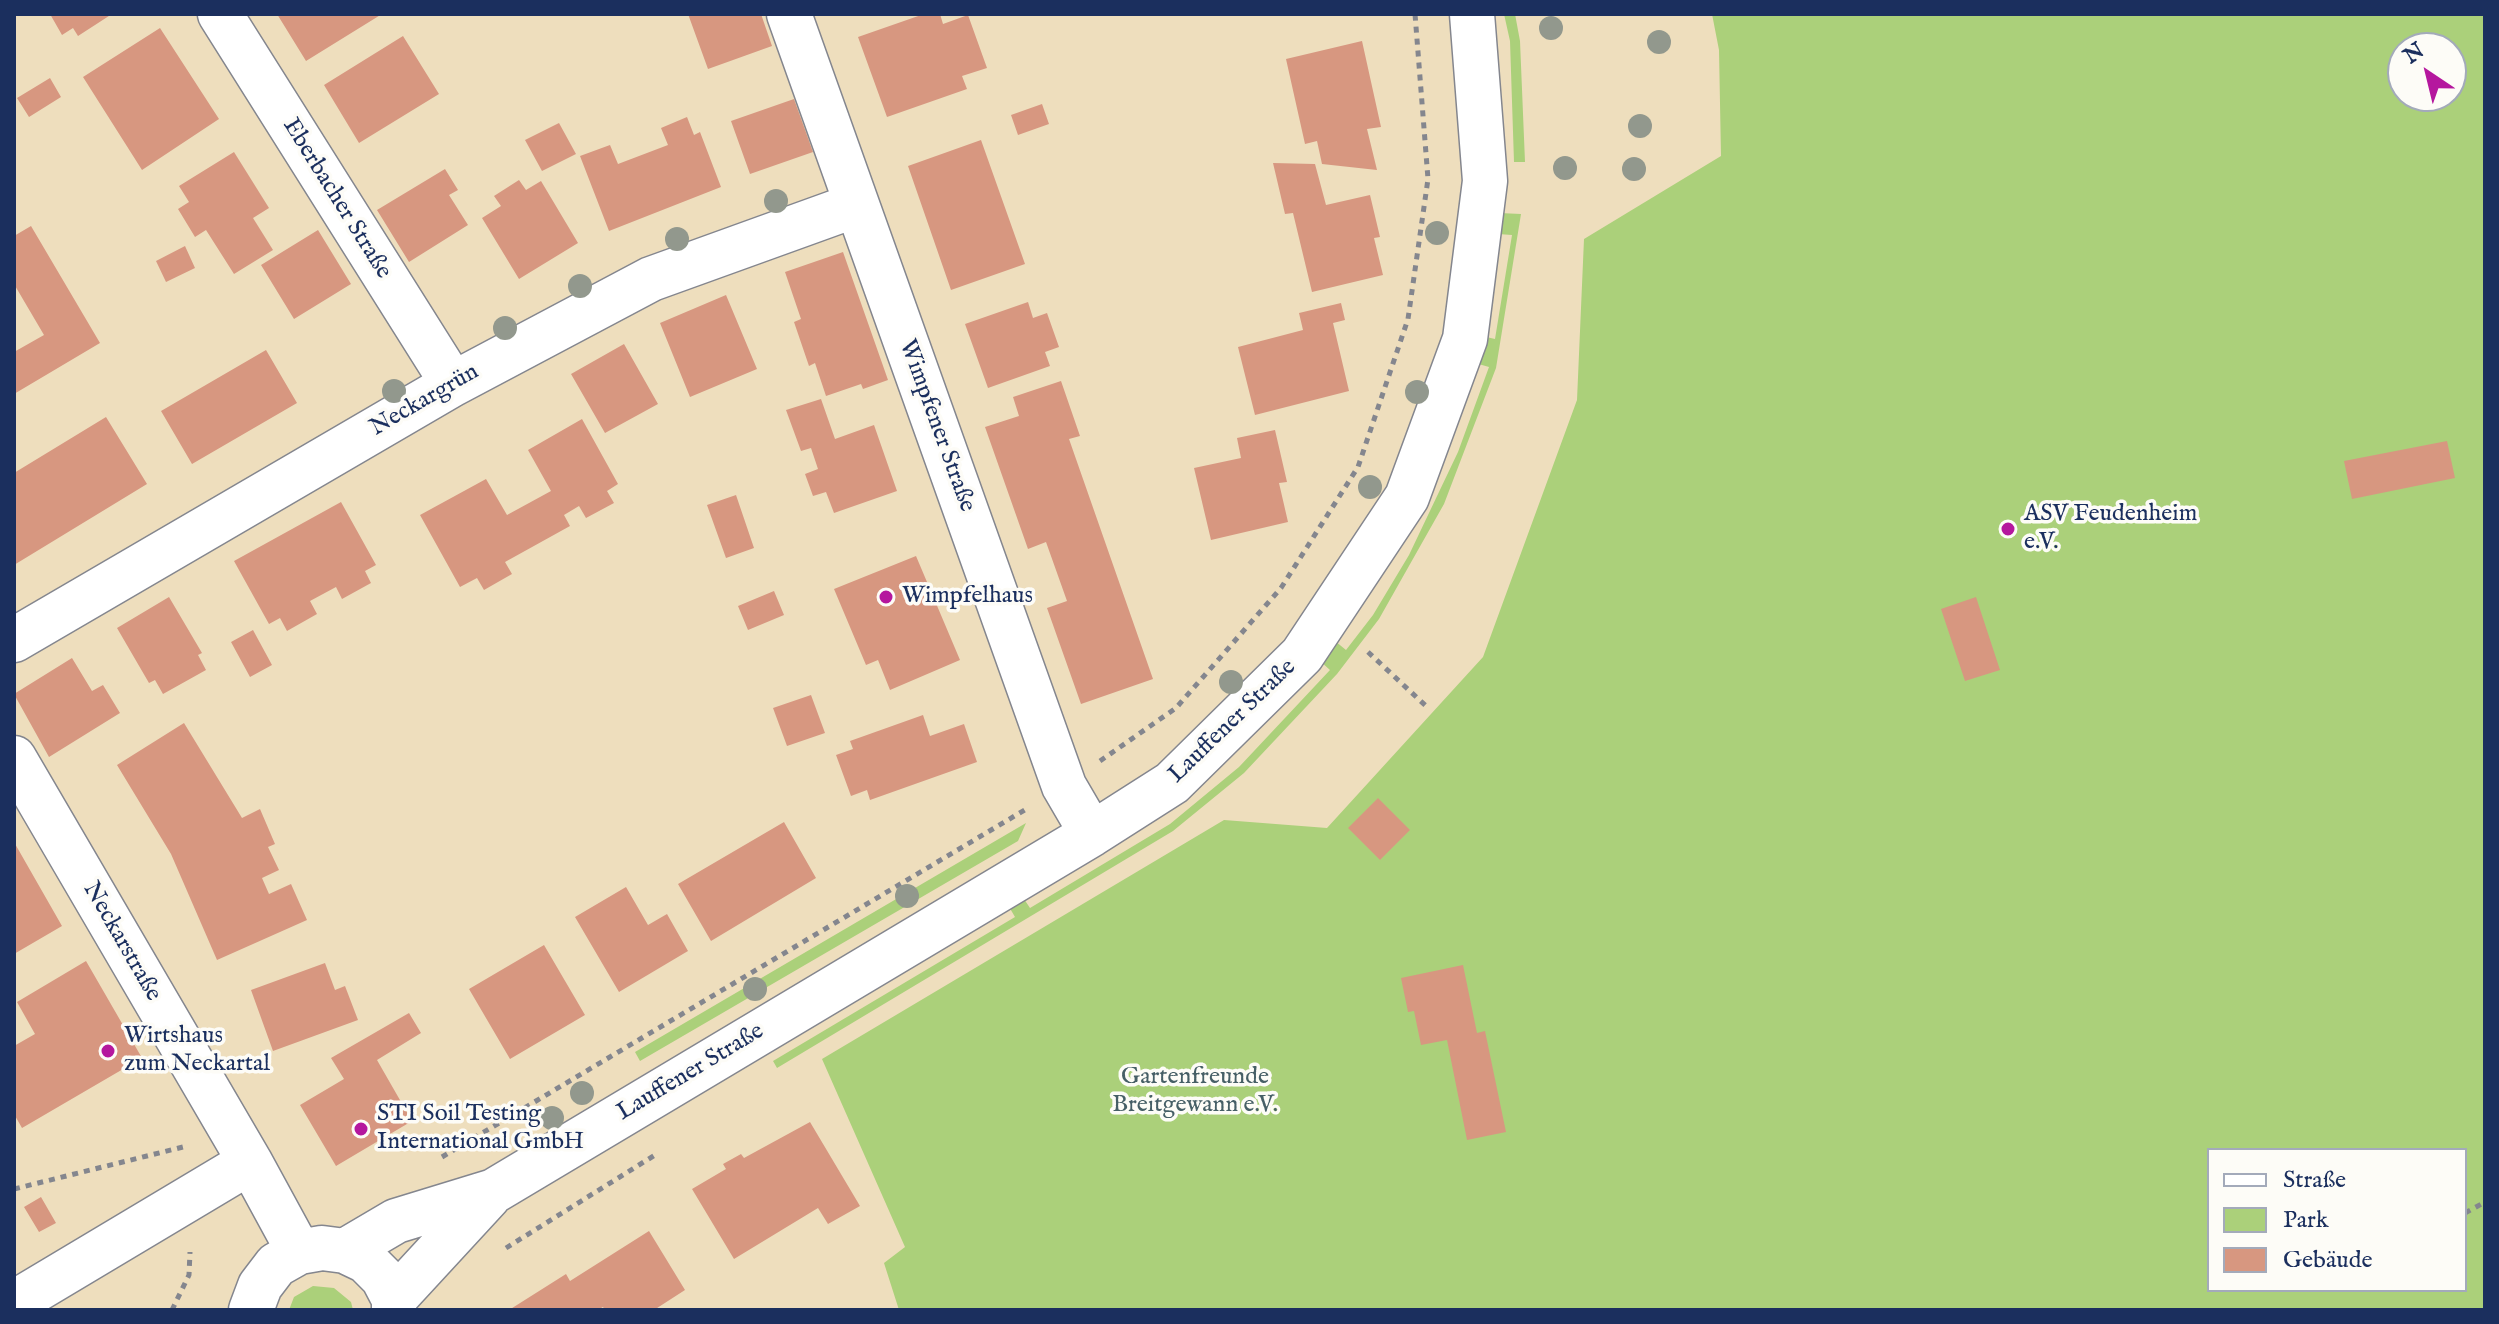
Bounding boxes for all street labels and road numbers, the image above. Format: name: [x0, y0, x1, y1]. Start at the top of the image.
street label: Eberbacher Straße: [275, 113, 397, 285]
street label: Wimpfener Straße: [891, 336, 981, 516]
street label: Neckargrün: [366, 358, 484, 444]
street label: Lauffener Straße: [1163, 654, 1303, 790]
street label: Neckarstraße: [75, 877, 167, 1007]
street label: Lauffener Straße: [612, 1018, 770, 1128]

